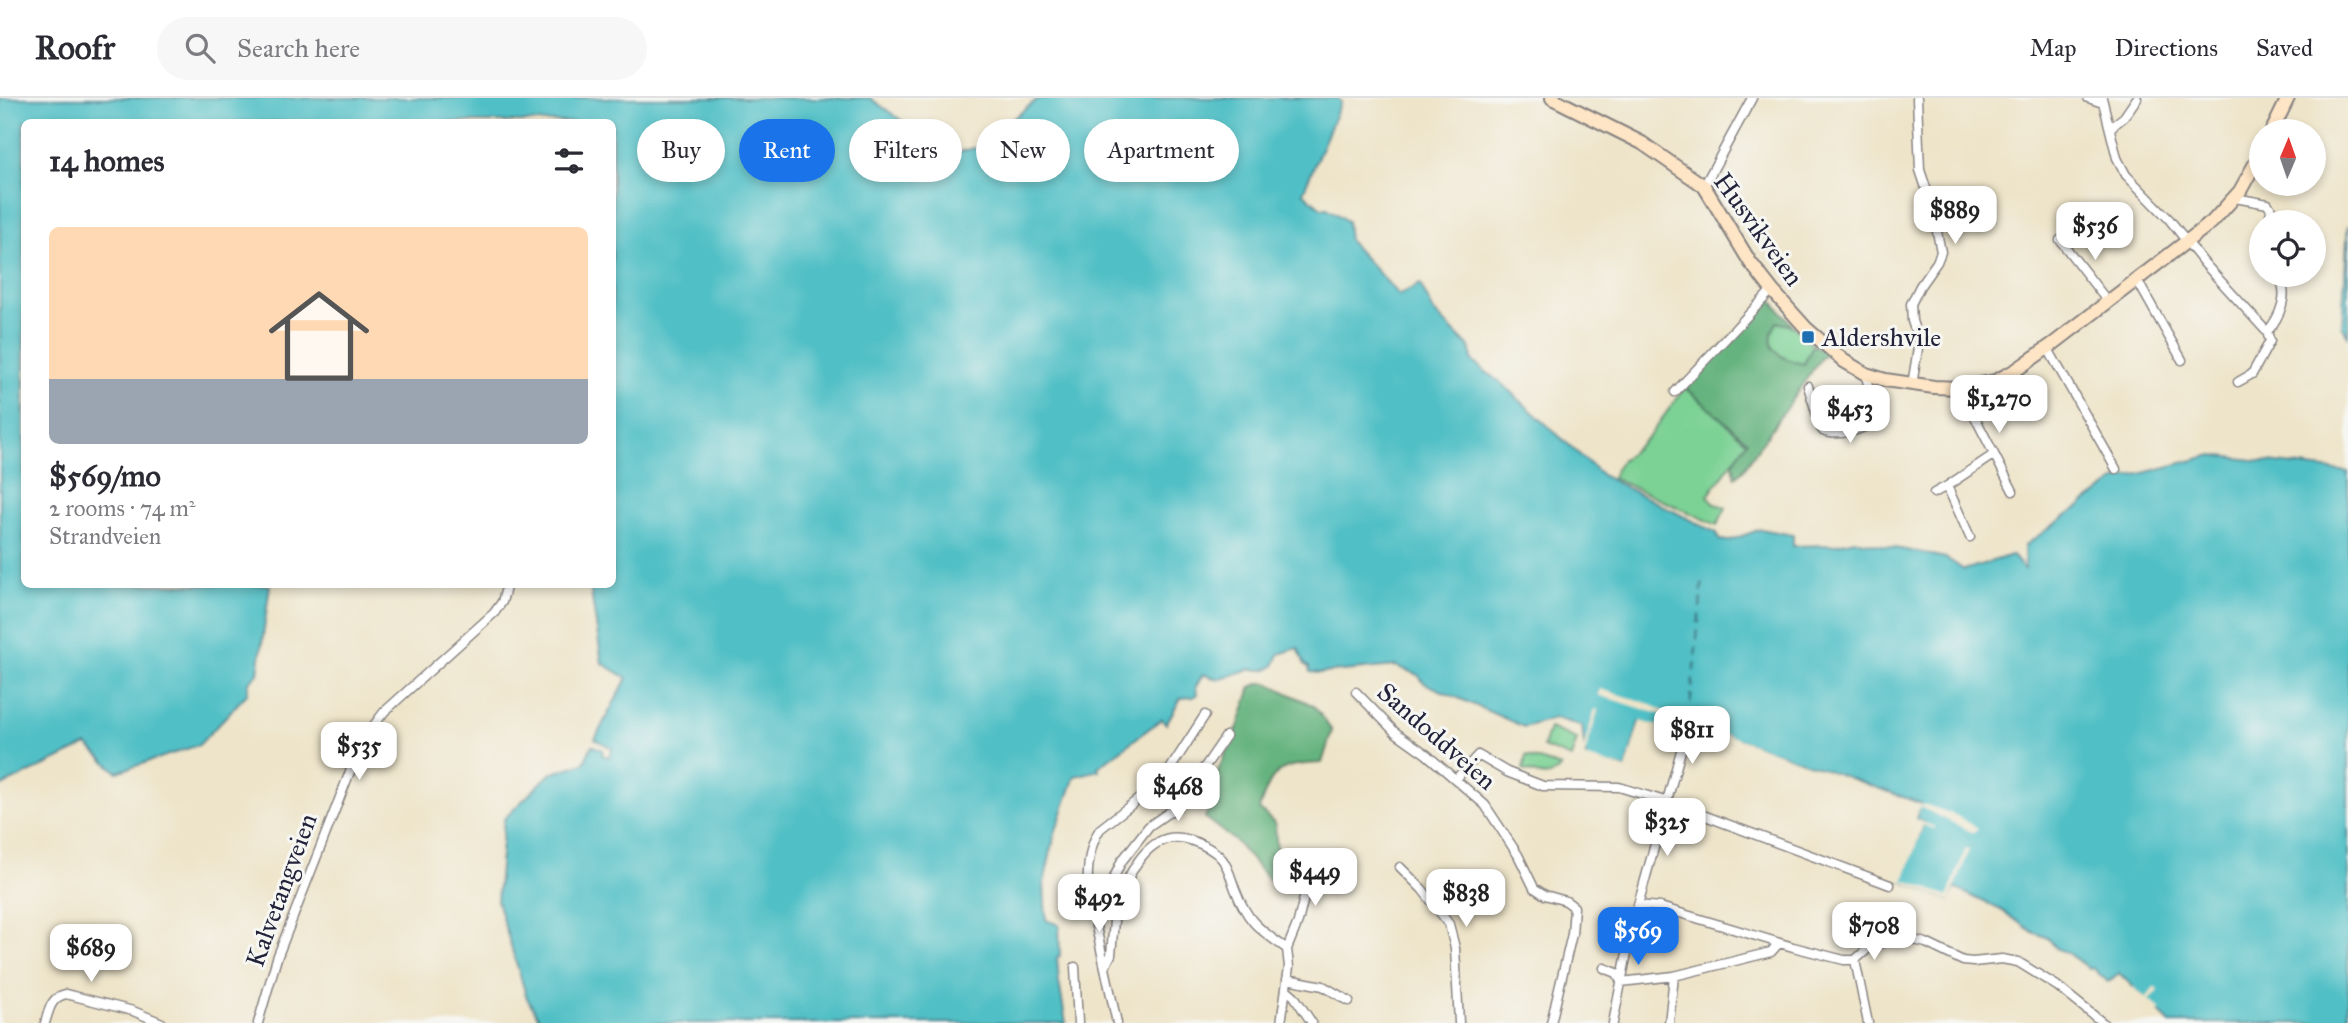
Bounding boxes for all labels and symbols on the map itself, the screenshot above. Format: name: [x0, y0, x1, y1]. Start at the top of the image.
north arrow: [2249, 119, 2326, 196]
street label: Husvikveien: [1707, 166, 1811, 292]
pin: $889: [1914, 186, 1996, 246]
pin: $536: [2054, 202, 2136, 262]
place label: Aldershvile: [1821, 321, 1941, 353]
marker: Aldershvile: [1800, 329, 1816, 345]
pin: $1,270: [1942, 376, 2056, 435]
pin: $453: [1809, 386, 1891, 445]
street label: Sandoddveien: [1371, 676, 1503, 796]
pin: $811: [1651, 706, 1733, 766]
pin: $535: [318, 722, 400, 782]
pin: $468: [1137, 764, 1219, 823]
pin: $325: [1626, 798, 1708, 858]
street label: Kalvetangveien: [238, 809, 324, 971]
pin: $449: [1274, 848, 1356, 908]
pin: $838: [1425, 870, 1507, 929]
pin: $492: [1058, 874, 1140, 934]
pin: $708: [1833, 902, 1915, 962]
pin: $569: [1597, 908, 1679, 967]
pin: $689: [50, 924, 132, 984]

